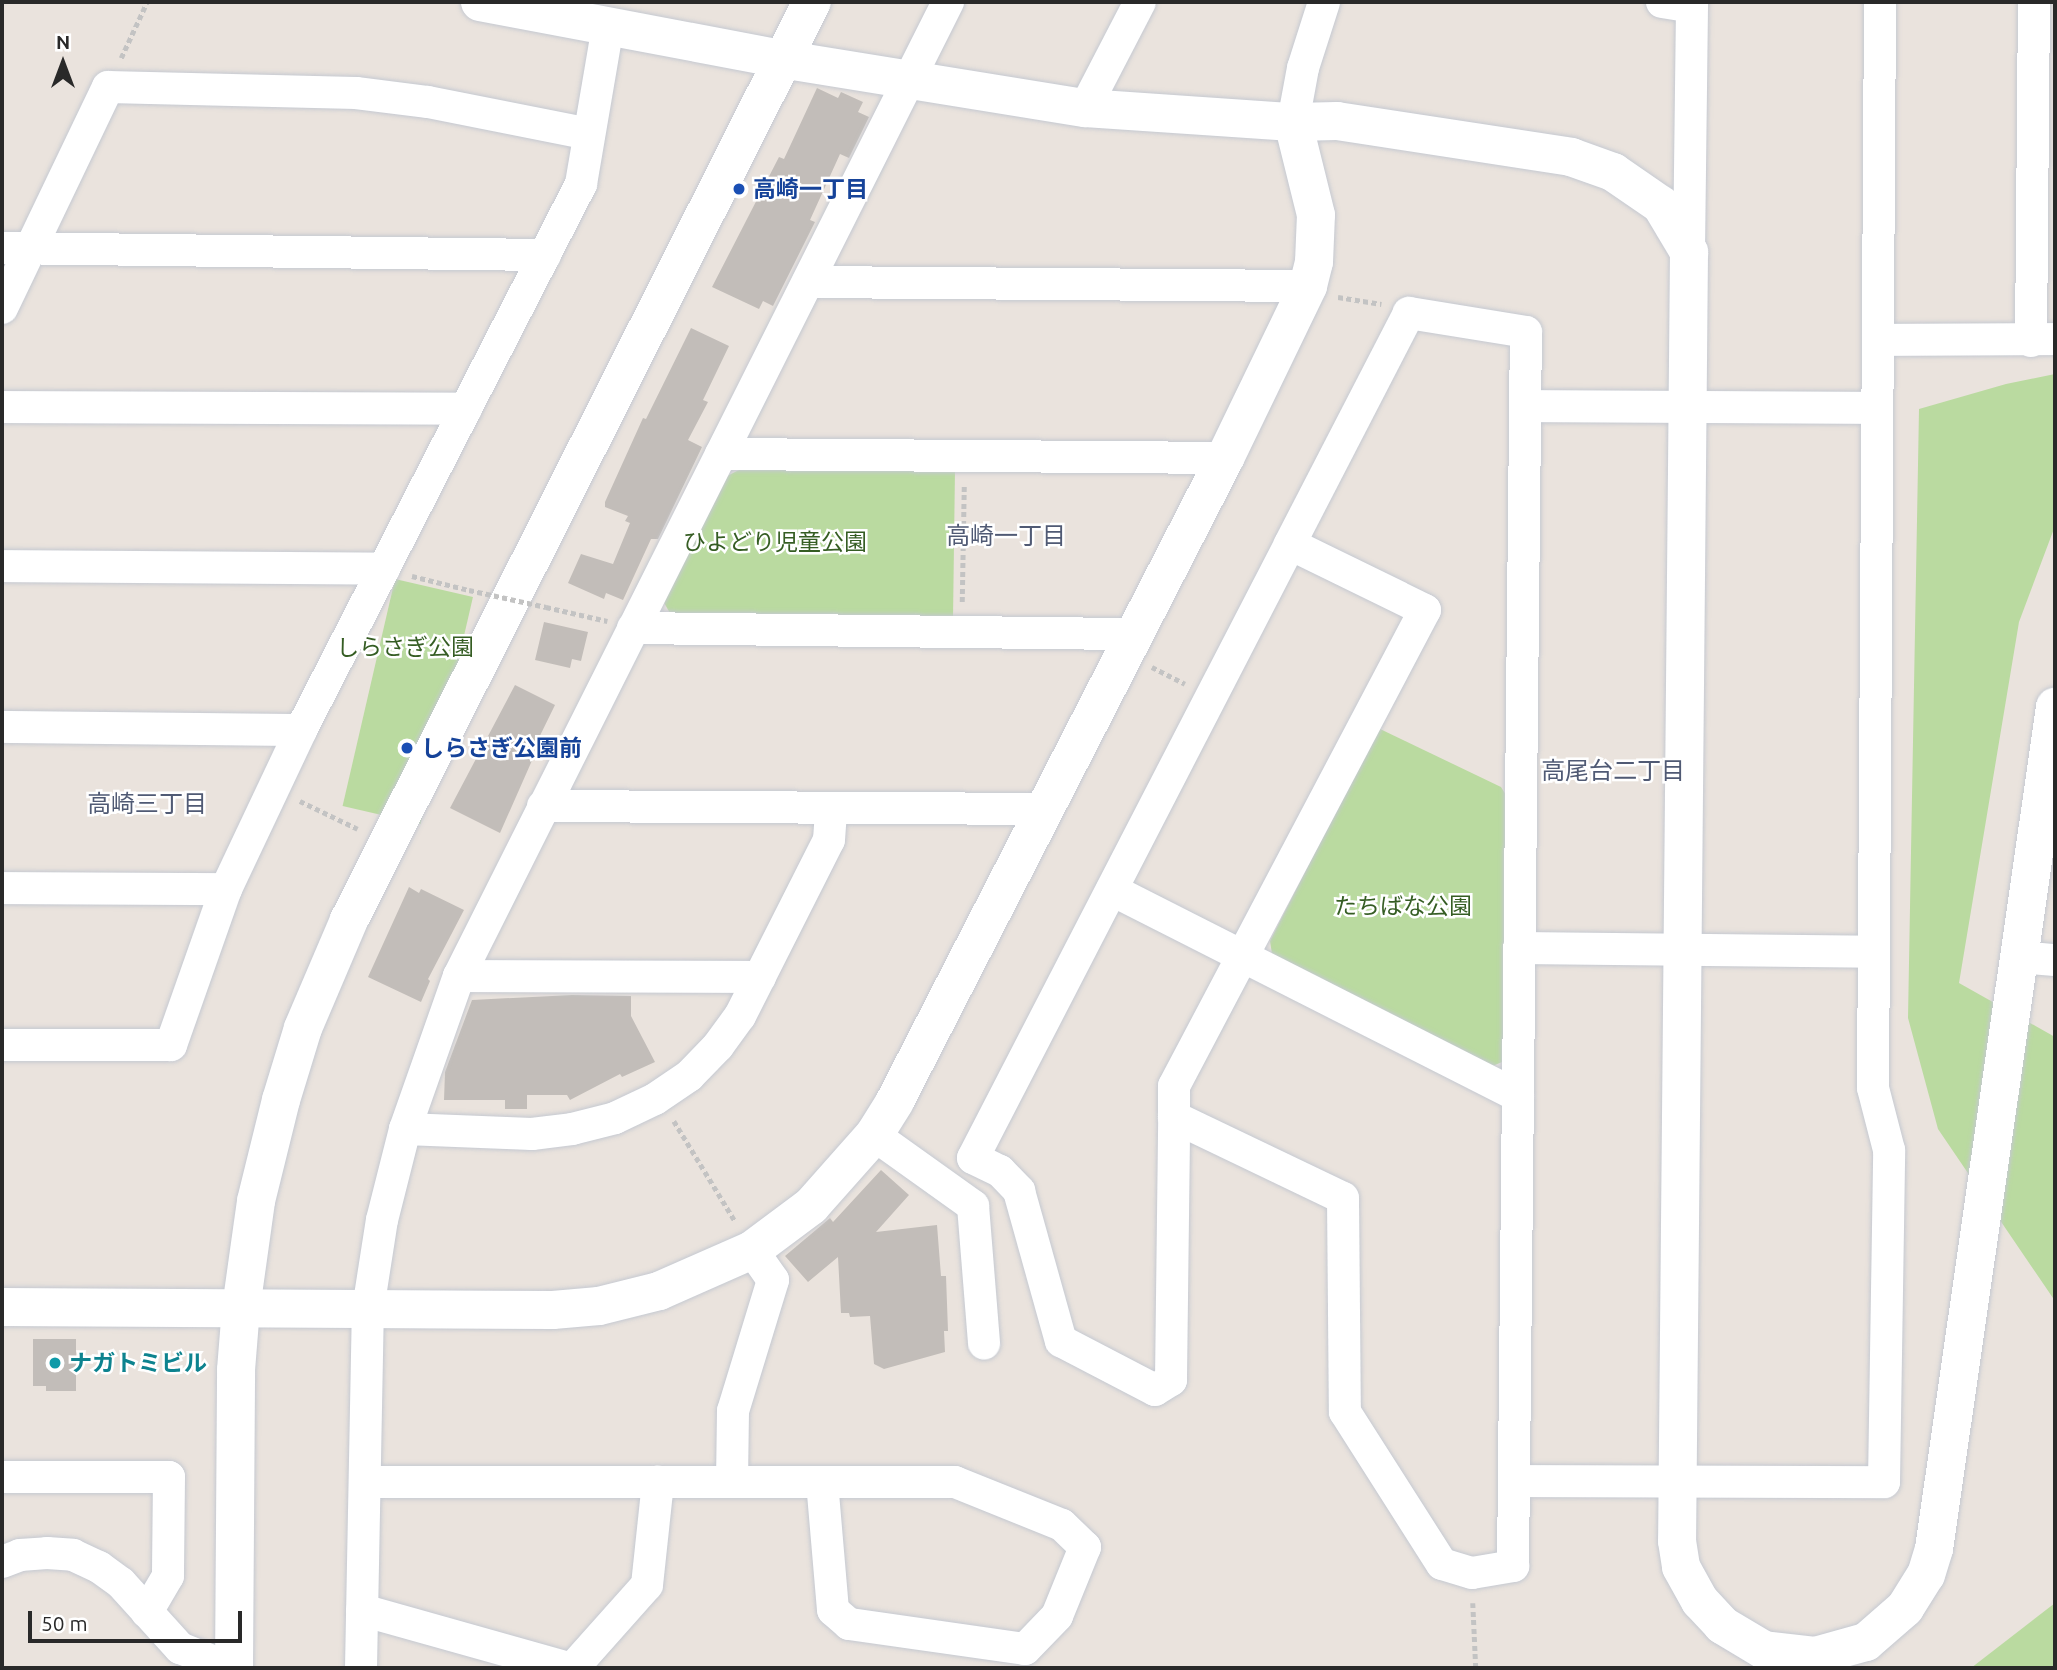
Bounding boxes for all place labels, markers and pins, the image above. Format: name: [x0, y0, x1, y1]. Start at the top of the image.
place label: 高崎一丁目: [753, 175, 868, 203]
marker: 高崎一丁目: [731, 181, 747, 197]
place label: しらさぎ公園前: [421, 734, 582, 762]
marker: しらさぎ公園前: [399, 740, 415, 756]
place label: ナガトミビル: [69, 1349, 207, 1377]
marker: ナガトミビル: [47, 1355, 63, 1371]

